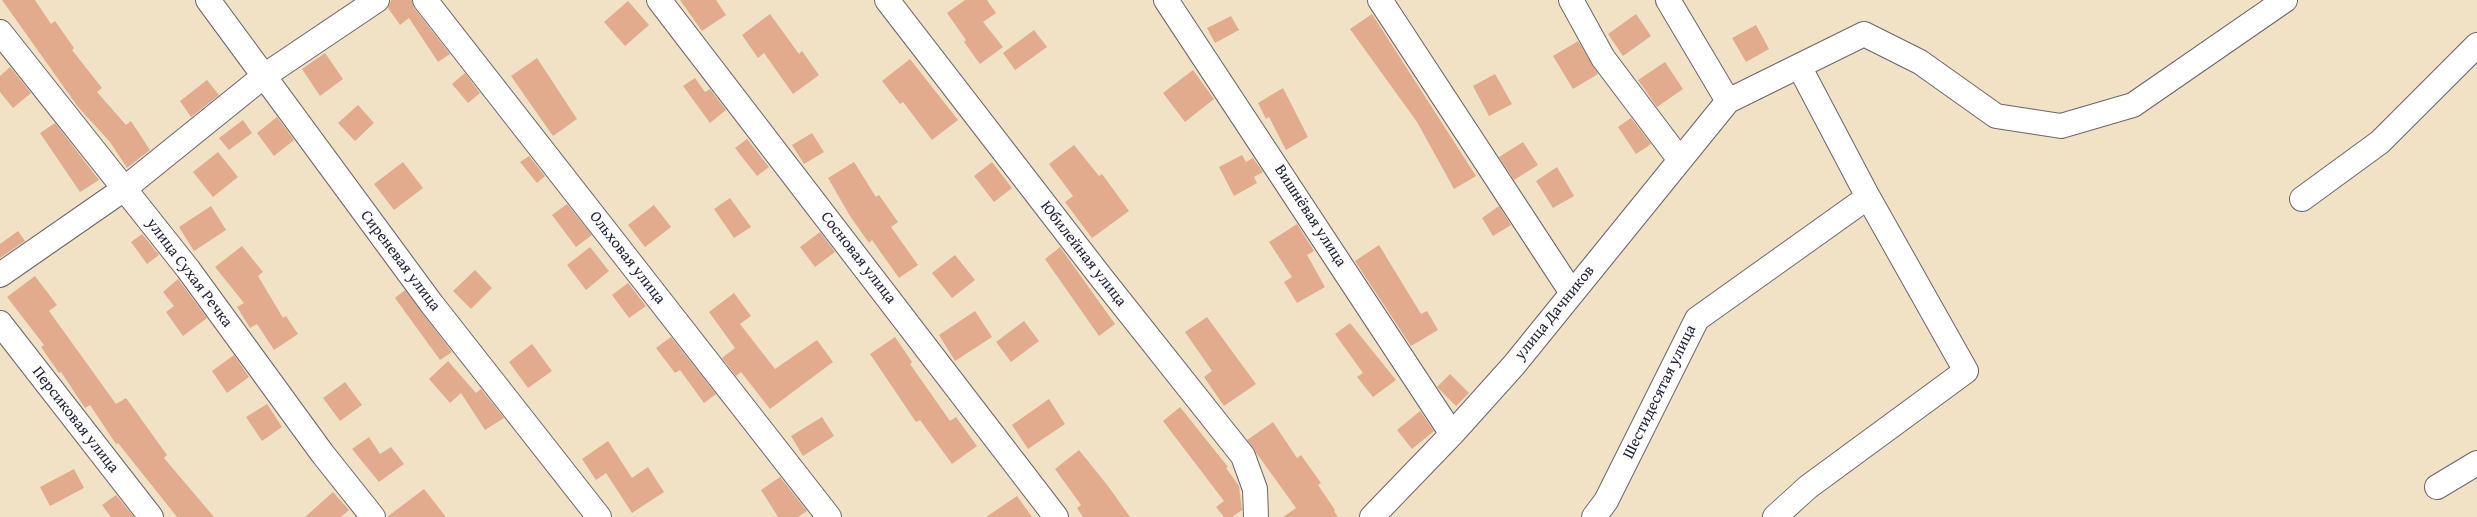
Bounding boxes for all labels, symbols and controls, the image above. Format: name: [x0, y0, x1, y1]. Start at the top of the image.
street label: Вишнёвая улица: [1270, 161, 1350, 271]
street label: Юбилейная улица: [1036, 197, 1130, 311]
street label: Сиреневая улица: [356, 207, 444, 315]
street label: Ольховая улица: [585, 208, 669, 308]
street label: Сосновая улица: [816, 208, 900, 308]
street label: улица Сухая Речка: [142, 215, 236, 331]
street label: улица Дачников: [1511, 262, 1599, 364]
street label: Шестидесятая улица: [1619, 322, 1701, 462]
street label: Персиковая улица: [27, 363, 123, 477]

